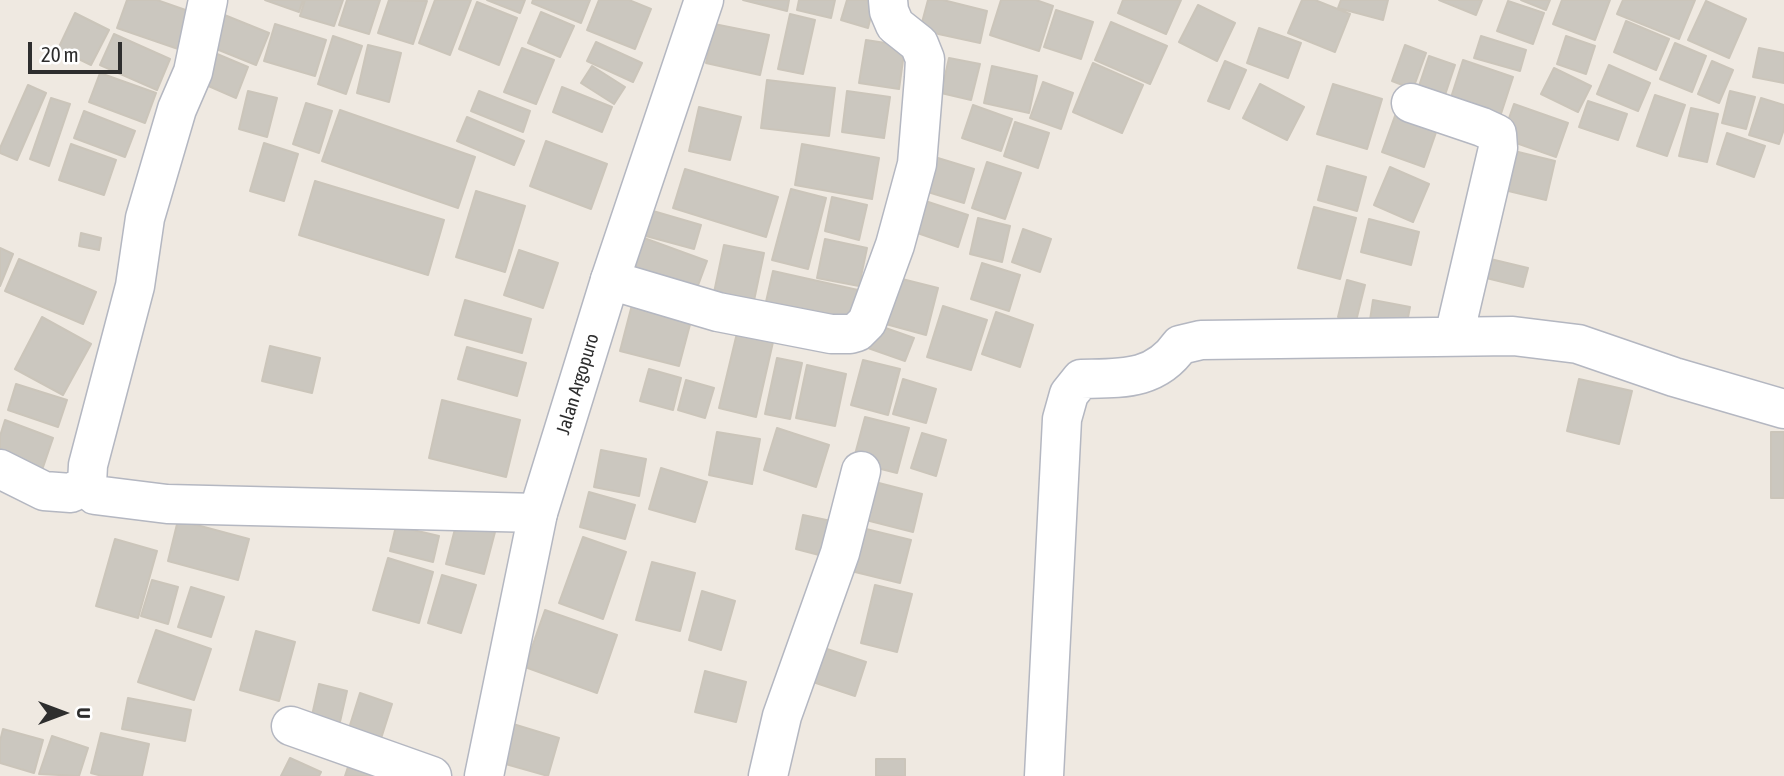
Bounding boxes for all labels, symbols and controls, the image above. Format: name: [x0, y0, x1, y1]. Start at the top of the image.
scale bar: [32, 28, 126, 72]
text: 20 m: [41, 42, 79, 66]
street label: Jalan Argopuro: [552, 331, 604, 437]
north arrow: [28, 678, 98, 748]
text: U: [73, 707, 95, 719]

